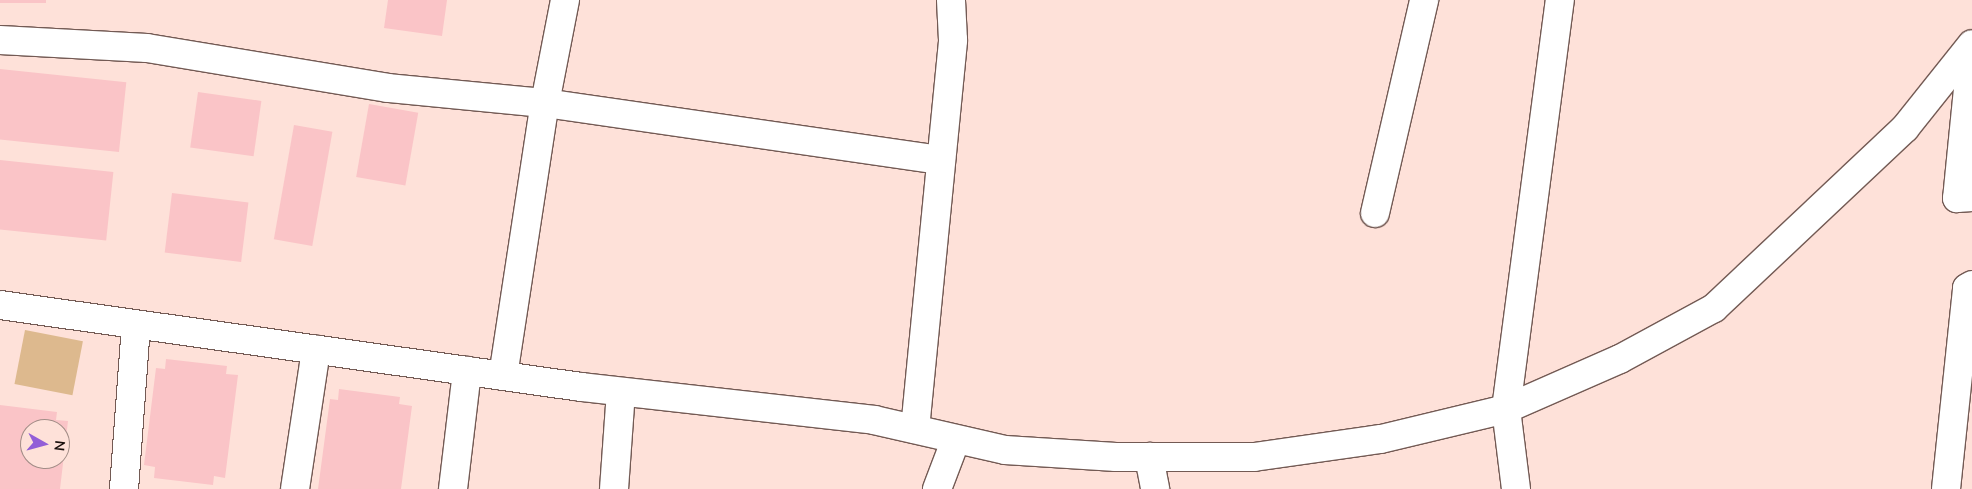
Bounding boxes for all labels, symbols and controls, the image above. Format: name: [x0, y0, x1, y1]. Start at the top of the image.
north arrow: [20, 419, 70, 469]
text: N: [49, 439, 69, 452]

